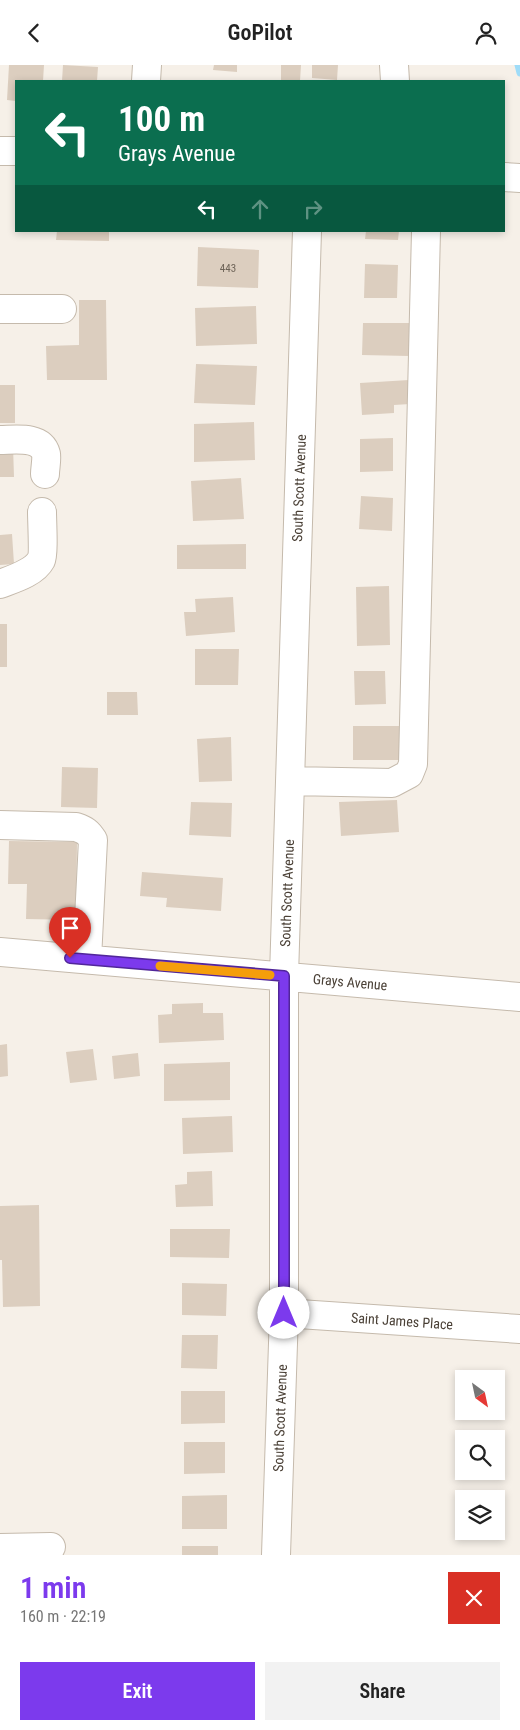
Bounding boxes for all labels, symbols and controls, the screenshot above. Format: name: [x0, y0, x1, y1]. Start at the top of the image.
icon: back: [20, 19, 48, 47]
icon: person: [472, 19, 500, 47]
text: GoPilot: [228, 20, 292, 45]
text: 100 m: [118, 99, 205, 140]
icon: left: [35, 100, 100, 165]
text: Grays Avenue: [118, 141, 235, 166]
icon: left: [193, 195, 221, 223]
icon: ahead: [246, 195, 274, 223]
icon: right: [299, 195, 327, 223]
house number: 443: [220, 262, 236, 275]
street label: South Scott Avenue: [289, 433, 309, 542]
street label: South Scott Avenue: [277, 838, 297, 947]
pin: [49, 907, 91, 958]
icon: arrive: [56, 914, 84, 942]
street label: Grays Avenue: [312, 971, 388, 993]
position arrow: [257, 1286, 309, 1338]
street label: Saint James Place: [350, 1309, 454, 1333]
street label: South Scott Avenue: [270, 1363, 290, 1472]
north arrow: [455, 1370, 505, 1420]
map controls: [455, 1370, 505, 1540]
button: search: [455, 1430, 505, 1480]
button: layers: [455, 1490, 505, 1540]
text: 1 min: [20, 1570, 86, 1605]
button: close: [448, 1572, 500, 1624]
text: 160 m · 22:19: [20, 1607, 106, 1626]
button: Exit: [20, 1662, 255, 1720]
button: Share: [265, 1662, 500, 1720]

